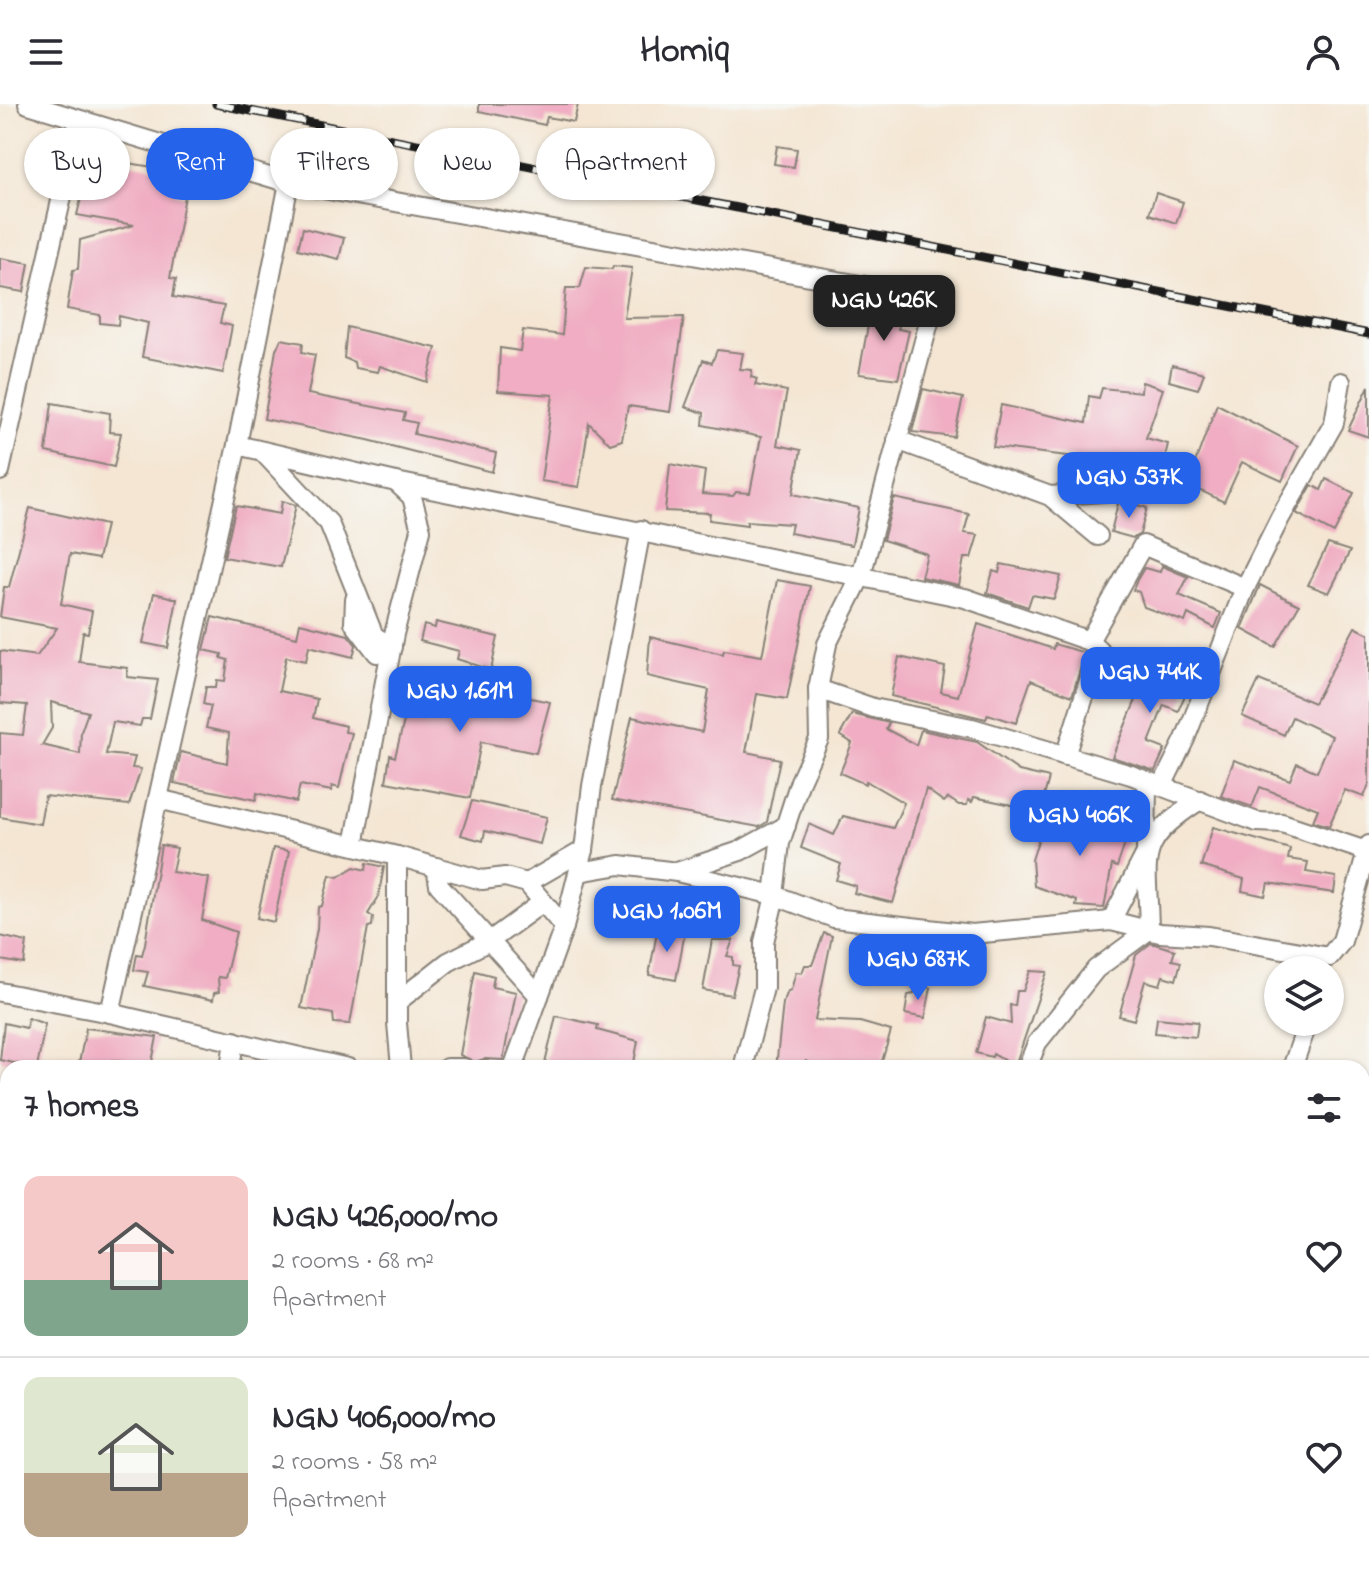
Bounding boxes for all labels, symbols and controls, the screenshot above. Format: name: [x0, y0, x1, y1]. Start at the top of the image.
text: Homiq: [640, 26, 729, 79]
icon: menu: [24, 30, 68, 74]
icon: person: [1301, 30, 1345, 74]
chip: Buy: [24, 128, 130, 200]
chip: Rent: [146, 128, 254, 200]
chip: Filters: [270, 128, 398, 200]
chip: New: [414, 128, 520, 200]
chip: Apartment: [536, 128, 715, 200]
pin: NGN 426K: [801, 275, 967, 343]
text: NGN 426K: [831, 282, 937, 320]
pin: NGN 537K: [1046, 452, 1212, 520]
text: NGN 537K: [1076, 459, 1182, 497]
pin: NGN 744K: [1067, 647, 1233, 715]
text: NGN 744K: [1099, 654, 1201, 692]
pin: NGN 1.61M: [368, 666, 552, 734]
text: NGN 1.61M: [407, 673, 513, 711]
pin: NGN 406K: [997, 790, 1163, 858]
text: NGN 406K: [1028, 797, 1132, 835]
pin: NGN 1.06M: [575, 886, 759, 954]
text: NGN 1.06M: [612, 893, 722, 931]
pin: NGN 687K: [835, 934, 1001, 1002]
text: NGN 687K: [867, 941, 969, 979]
map controls: [1264, 956, 1344, 1036]
button: layers: [1264, 956, 1344, 1036]
text: 7 homes: [24, 1083, 139, 1133]
icon: filters: [1302, 1086, 1346, 1130]
text: NGN 426,000/mo: [272, 1193, 498, 1243]
icon: home: [88, 1208, 184, 1304]
icon: heart: [1302, 1234, 1346, 1278]
text: 2 rooms · 68 m²: [272, 1243, 434, 1281]
text: Apartment: [272, 1281, 386, 1319]
text: NGN 406,000/mo: [272, 1394, 496, 1444]
icon: home: [88, 1409, 184, 1505]
icon: heart: [1302, 1435, 1346, 1479]
text: 2 rooms · 58 m²: [272, 1444, 438, 1482]
text: Apartment: [272, 1482, 386, 1520]

